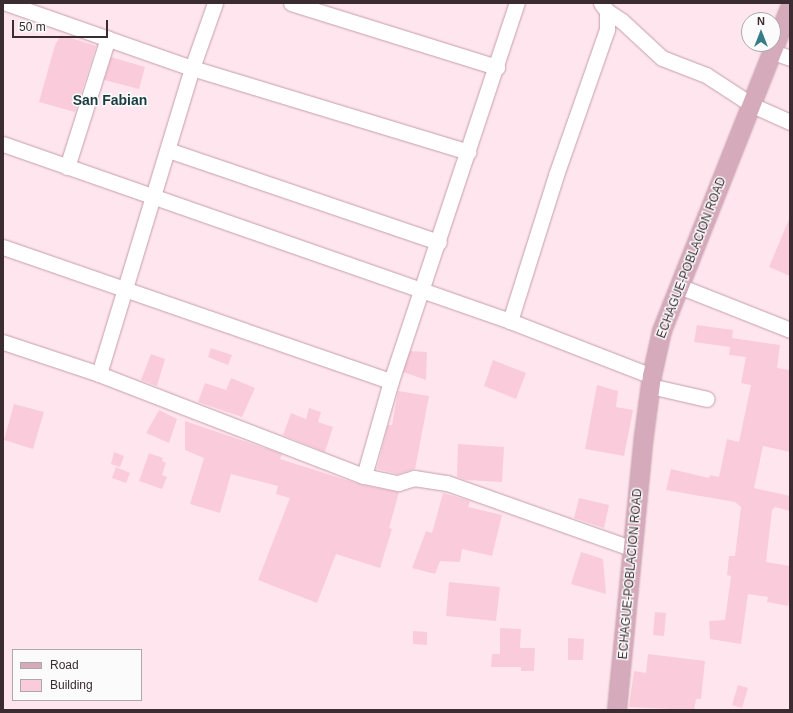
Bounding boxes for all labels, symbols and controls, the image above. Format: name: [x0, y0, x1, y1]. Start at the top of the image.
scale bar: [14, 12, 110, 38]
north arrow: [741, 12, 781, 52]
text: N: [757, 15, 765, 27]
text: 50 m: [19, 20, 46, 34]
district label: San Fabian: [73, 92, 147, 108]
street label: ECHAGUE-POBLACION ROAD: [655, 175, 729, 341]
street label: ECHAGUE-POBLACION ROAD: [616, 488, 646, 660]
legend: [12, 649, 142, 701]
text: Road: [50, 658, 79, 672]
text: Building: [50, 678, 93, 692]

